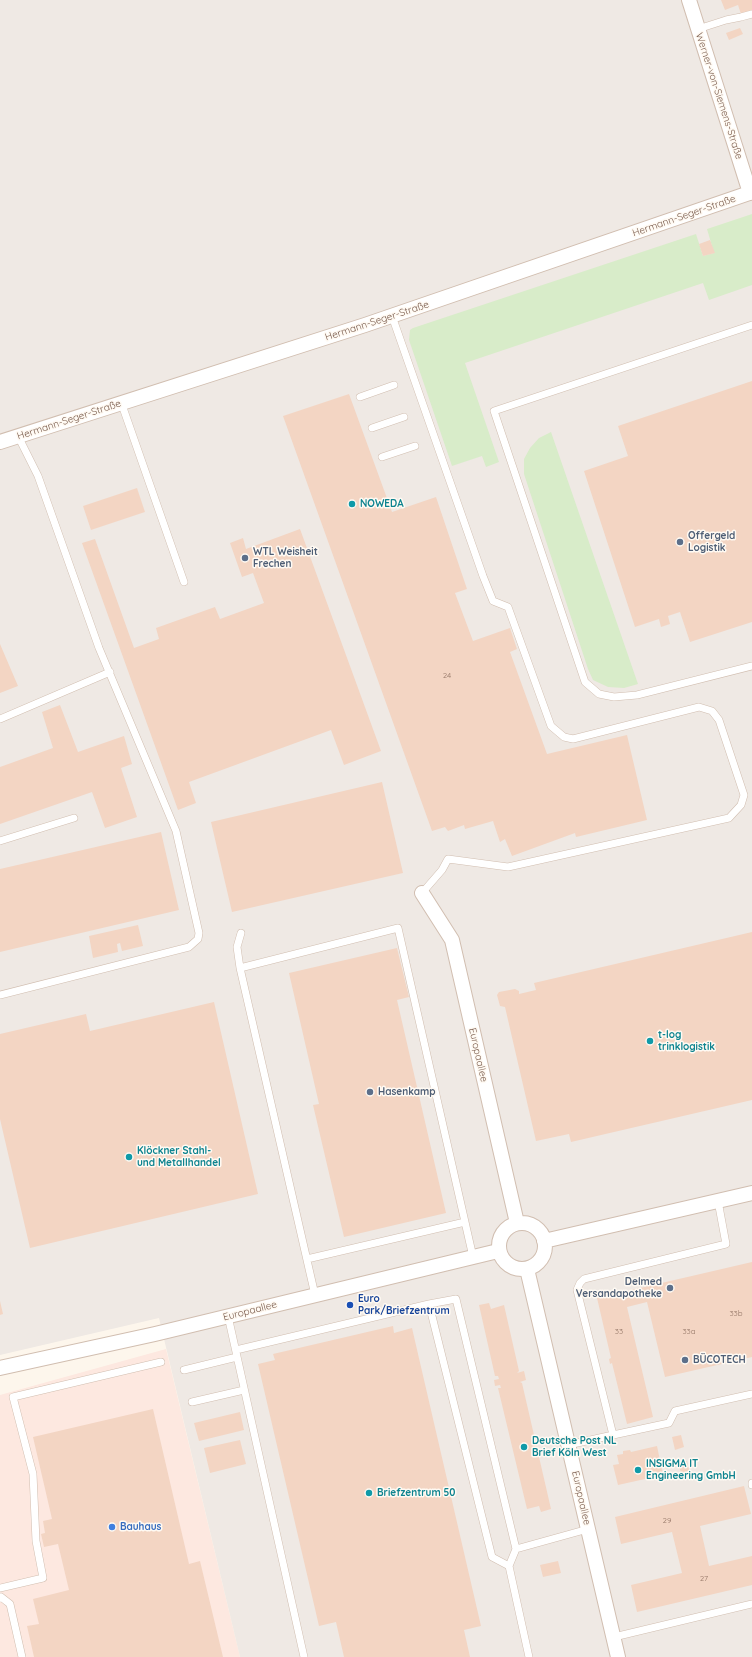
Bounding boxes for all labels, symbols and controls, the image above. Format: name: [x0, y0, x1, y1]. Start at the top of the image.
street label: Werner-von-Siemens-Straße: [693, 31, 745, 161]
street label: Hermann-Seger-Straße: [631, 193, 737, 239]
street label: Hermann-Seger-Straße: [324, 299, 430, 343]
street label: Hermann-Seger-Straße: [16, 398, 122, 442]
place label: NOWEDA: [360, 498, 404, 510]
marker: NOWEDA: [347, 499, 357, 509]
place label: Offergeld Logistik: [688, 530, 735, 554]
marker: Offergeld Logistik: [675, 537, 685, 547]
place label: WTL Weisheit Frechen: [253, 546, 318, 570]
marker: WTL Weisheit Frechen: [240, 553, 250, 563]
house number: 24: [443, 671, 451, 681]
street label: Europaallee: [466, 1027, 490, 1083]
place label: t-log trinklogistik: [658, 1029, 715, 1052]
marker: t-log trinklogistik: [645, 1036, 655, 1046]
place label: Hasenkamp: [378, 1086, 436, 1098]
marker: Hasenkamp: [365, 1087, 375, 1097]
place label: Klöckner Stahl- und Metallhandel: [137, 1145, 221, 1168]
marker: Klöckner Stahl- und Metallhandel: [124, 1152, 134, 1162]
place label: Delmed Versandapotheke: [576, 1276, 662, 1300]
marker: Delmed Versandapotheke: [665, 1283, 675, 1293]
place label: Euro Park/Briefzentrum: [358, 1293, 450, 1316]
street label: Europaallee: [222, 1299, 278, 1323]
marker: Euro Park/Briefzentrum: [345, 1300, 355, 1310]
house number: 33b: [729, 1309, 743, 1319]
house number: 33: [615, 1327, 623, 1337]
house number: 33a: [682, 1327, 696, 1337]
place label: BÜCOTECH: [693, 1354, 746, 1366]
marker: BÜCOTECH: [680, 1355, 690, 1365]
place label: Deutsche Post NL Brief Köln West: [532, 1435, 617, 1458]
marker: Deutsche Post NL Brief Köln West: [519, 1442, 529, 1452]
place label: INSIGMA IT Engineering GmbH: [646, 1458, 736, 1482]
marker: INSIGMA IT Engineering GmbH: [633, 1465, 643, 1475]
street label: Europaallee: [569, 1470, 593, 1526]
place label: Briefzentrum 50: [377, 1487, 455, 1499]
marker: Briefzentrum 50: [364, 1488, 374, 1498]
house number: 29: [663, 1516, 671, 1526]
place label: Bauhaus: [120, 1521, 161, 1533]
marker: Bauhaus: [107, 1522, 117, 1532]
house number: 27: [700, 1574, 708, 1584]

